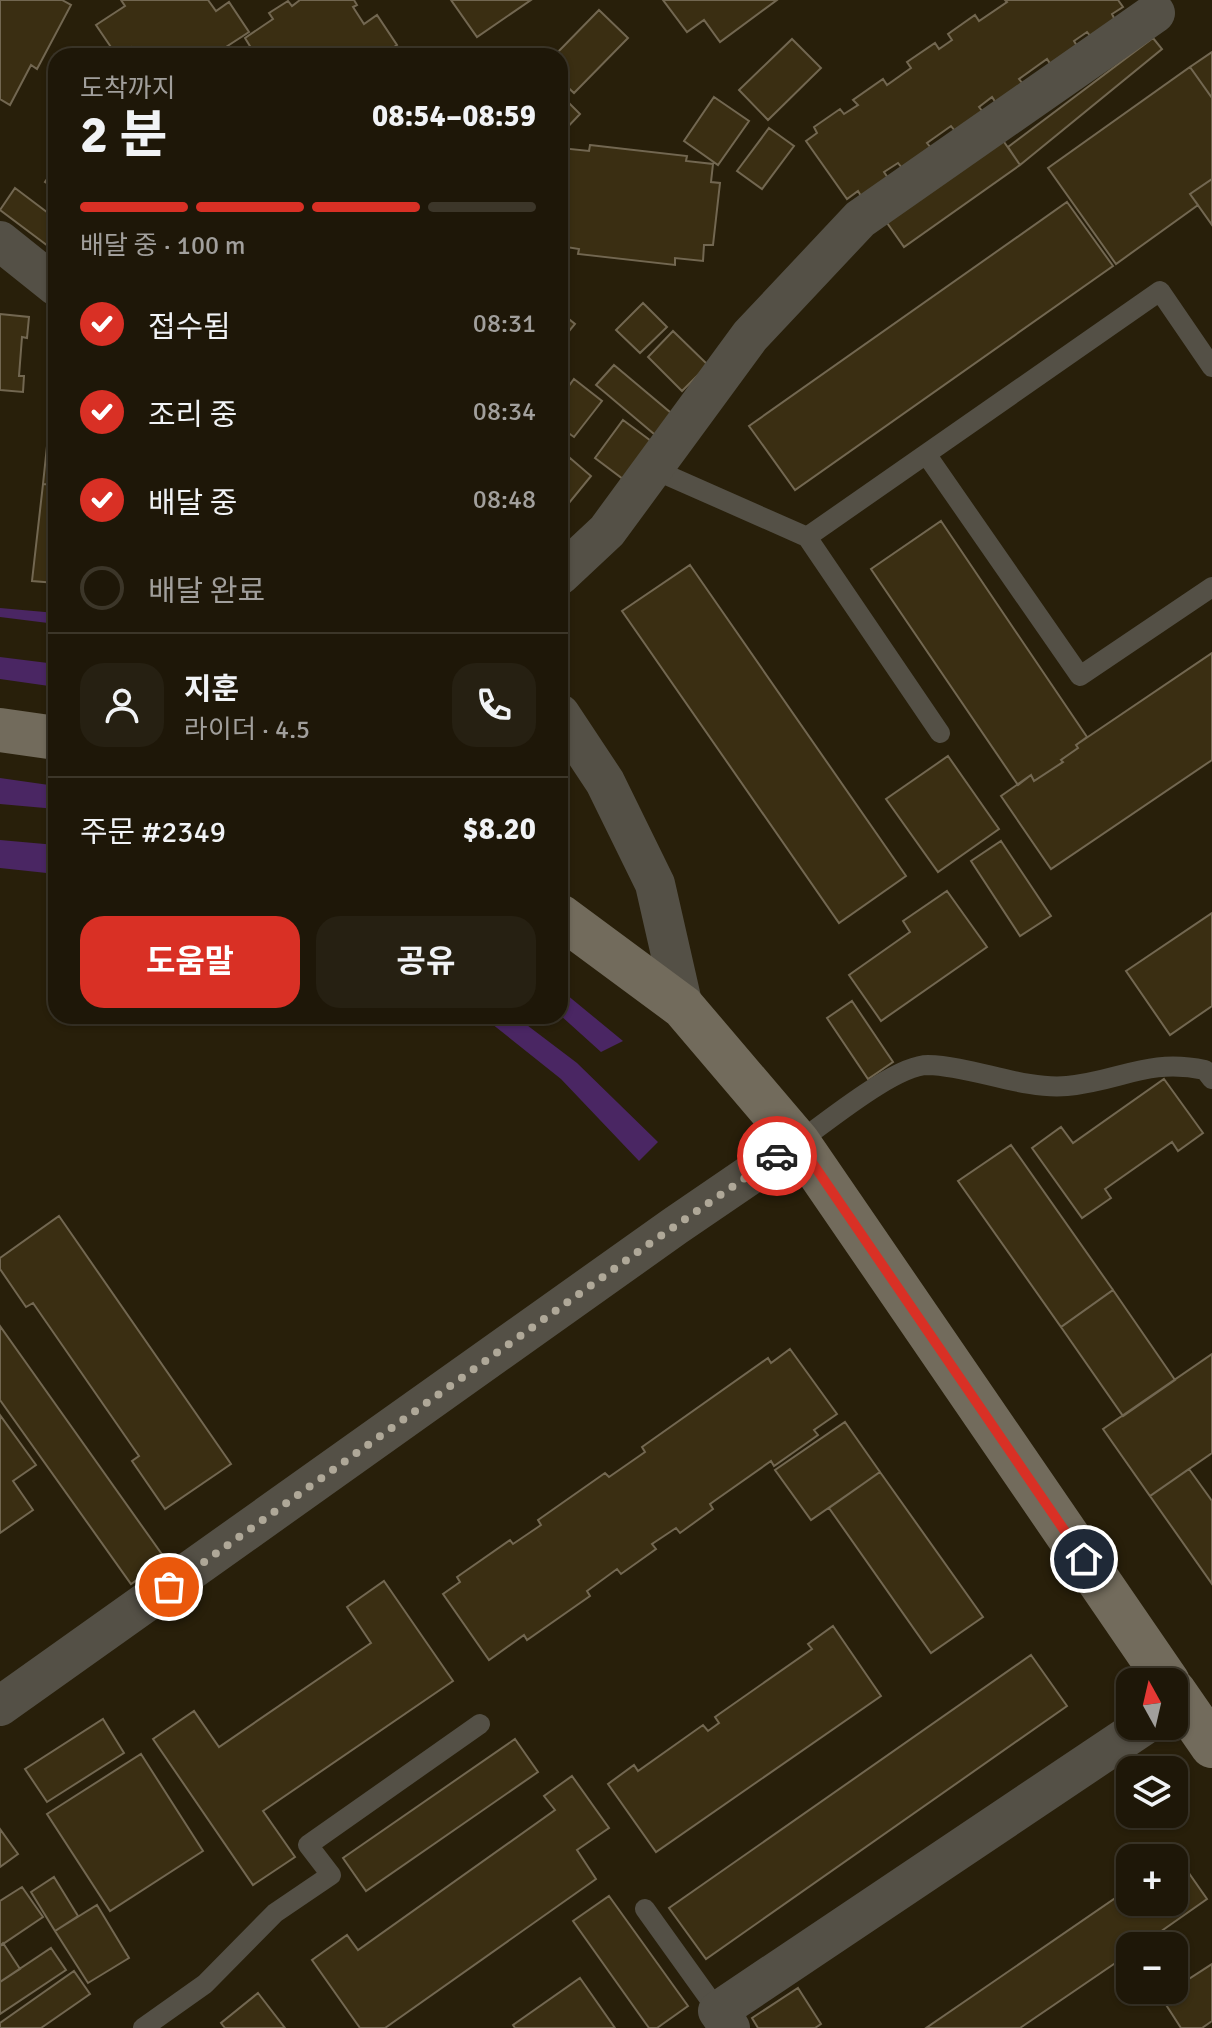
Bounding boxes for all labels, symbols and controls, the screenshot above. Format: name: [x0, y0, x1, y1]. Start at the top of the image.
text: 도착까지: [80, 73, 176, 105]
text: 08:54–08:59: [372, 98, 536, 135]
text: 2 분: [80, 103, 167, 167]
text: 배달 중 · 100 m: [80, 230, 245, 262]
icon: check: [80, 302, 124, 346]
text: 08:31: [473, 308, 536, 340]
text: 접수됨: [148, 309, 231, 346]
icon: check: [80, 390, 124, 434]
text: 08:34: [473, 396, 536, 428]
text: 조리 중: [148, 397, 237, 434]
icon: check: [80, 478, 124, 522]
text: 08:48: [473, 484, 536, 516]
text: 배달 중: [148, 485, 237, 522]
text: 배달 완료: [148, 573, 265, 610]
button: person: [80, 663, 164, 747]
button: phone: [452, 663, 536, 747]
text: 지훈: [184, 671, 239, 708]
text: 라이더 · 4.5: [184, 714, 310, 746]
text: $8.20: [463, 811, 536, 848]
text: 주문 #2349: [80, 814, 226, 851]
button: 도움말: [80, 916, 300, 1008]
button: 공유: [316, 916, 536, 1008]
courier: [737, 1116, 817, 1196]
icon: car: [755, 1134, 799, 1178]
pin: [1050, 1525, 1118, 1593]
icon: home: [1062, 1537, 1106, 1581]
pin: [135, 1553, 203, 1621]
icon: bag: [147, 1565, 191, 1609]
north arrow: [1116, 1668, 1188, 1740]
map controls: [1116, 1668, 1188, 2004]
button: layers: [1116, 1756, 1188, 1828]
button: +: [1116, 1844, 1188, 1916]
button: −: [1116, 1932, 1188, 2004]

